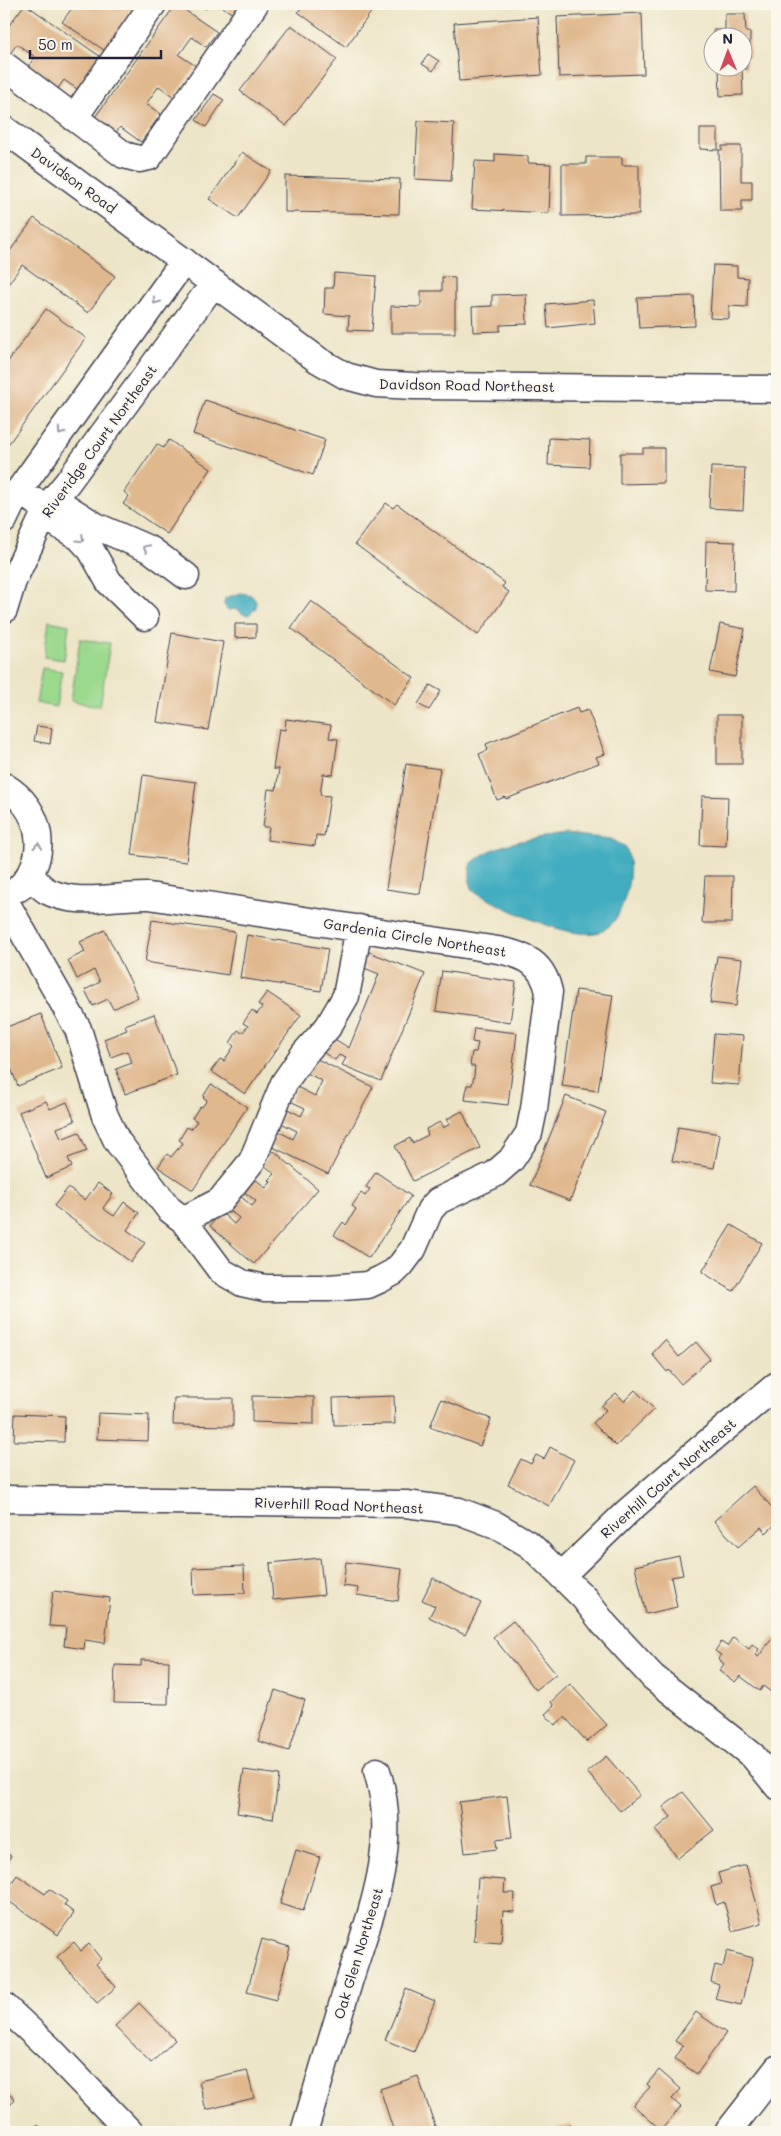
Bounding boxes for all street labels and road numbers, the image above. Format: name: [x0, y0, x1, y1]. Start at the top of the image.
street label: Davidson Road: [28, 143, 121, 217]
street label: Riveridge Court Northeast: [37, 361, 161, 521]
street label: Davidson Road Northeast: [379, 374, 555, 396]
street label: Gardenia Circle Northeast: [322, 913, 508, 961]
street label: Riverhill Court Northeast: [596, 1414, 740, 1542]
street label: Riverhill Road Northeast: [254, 1493, 424, 1517]
street label: Oak Glen Northeast: [329, 1885, 387, 2021]

